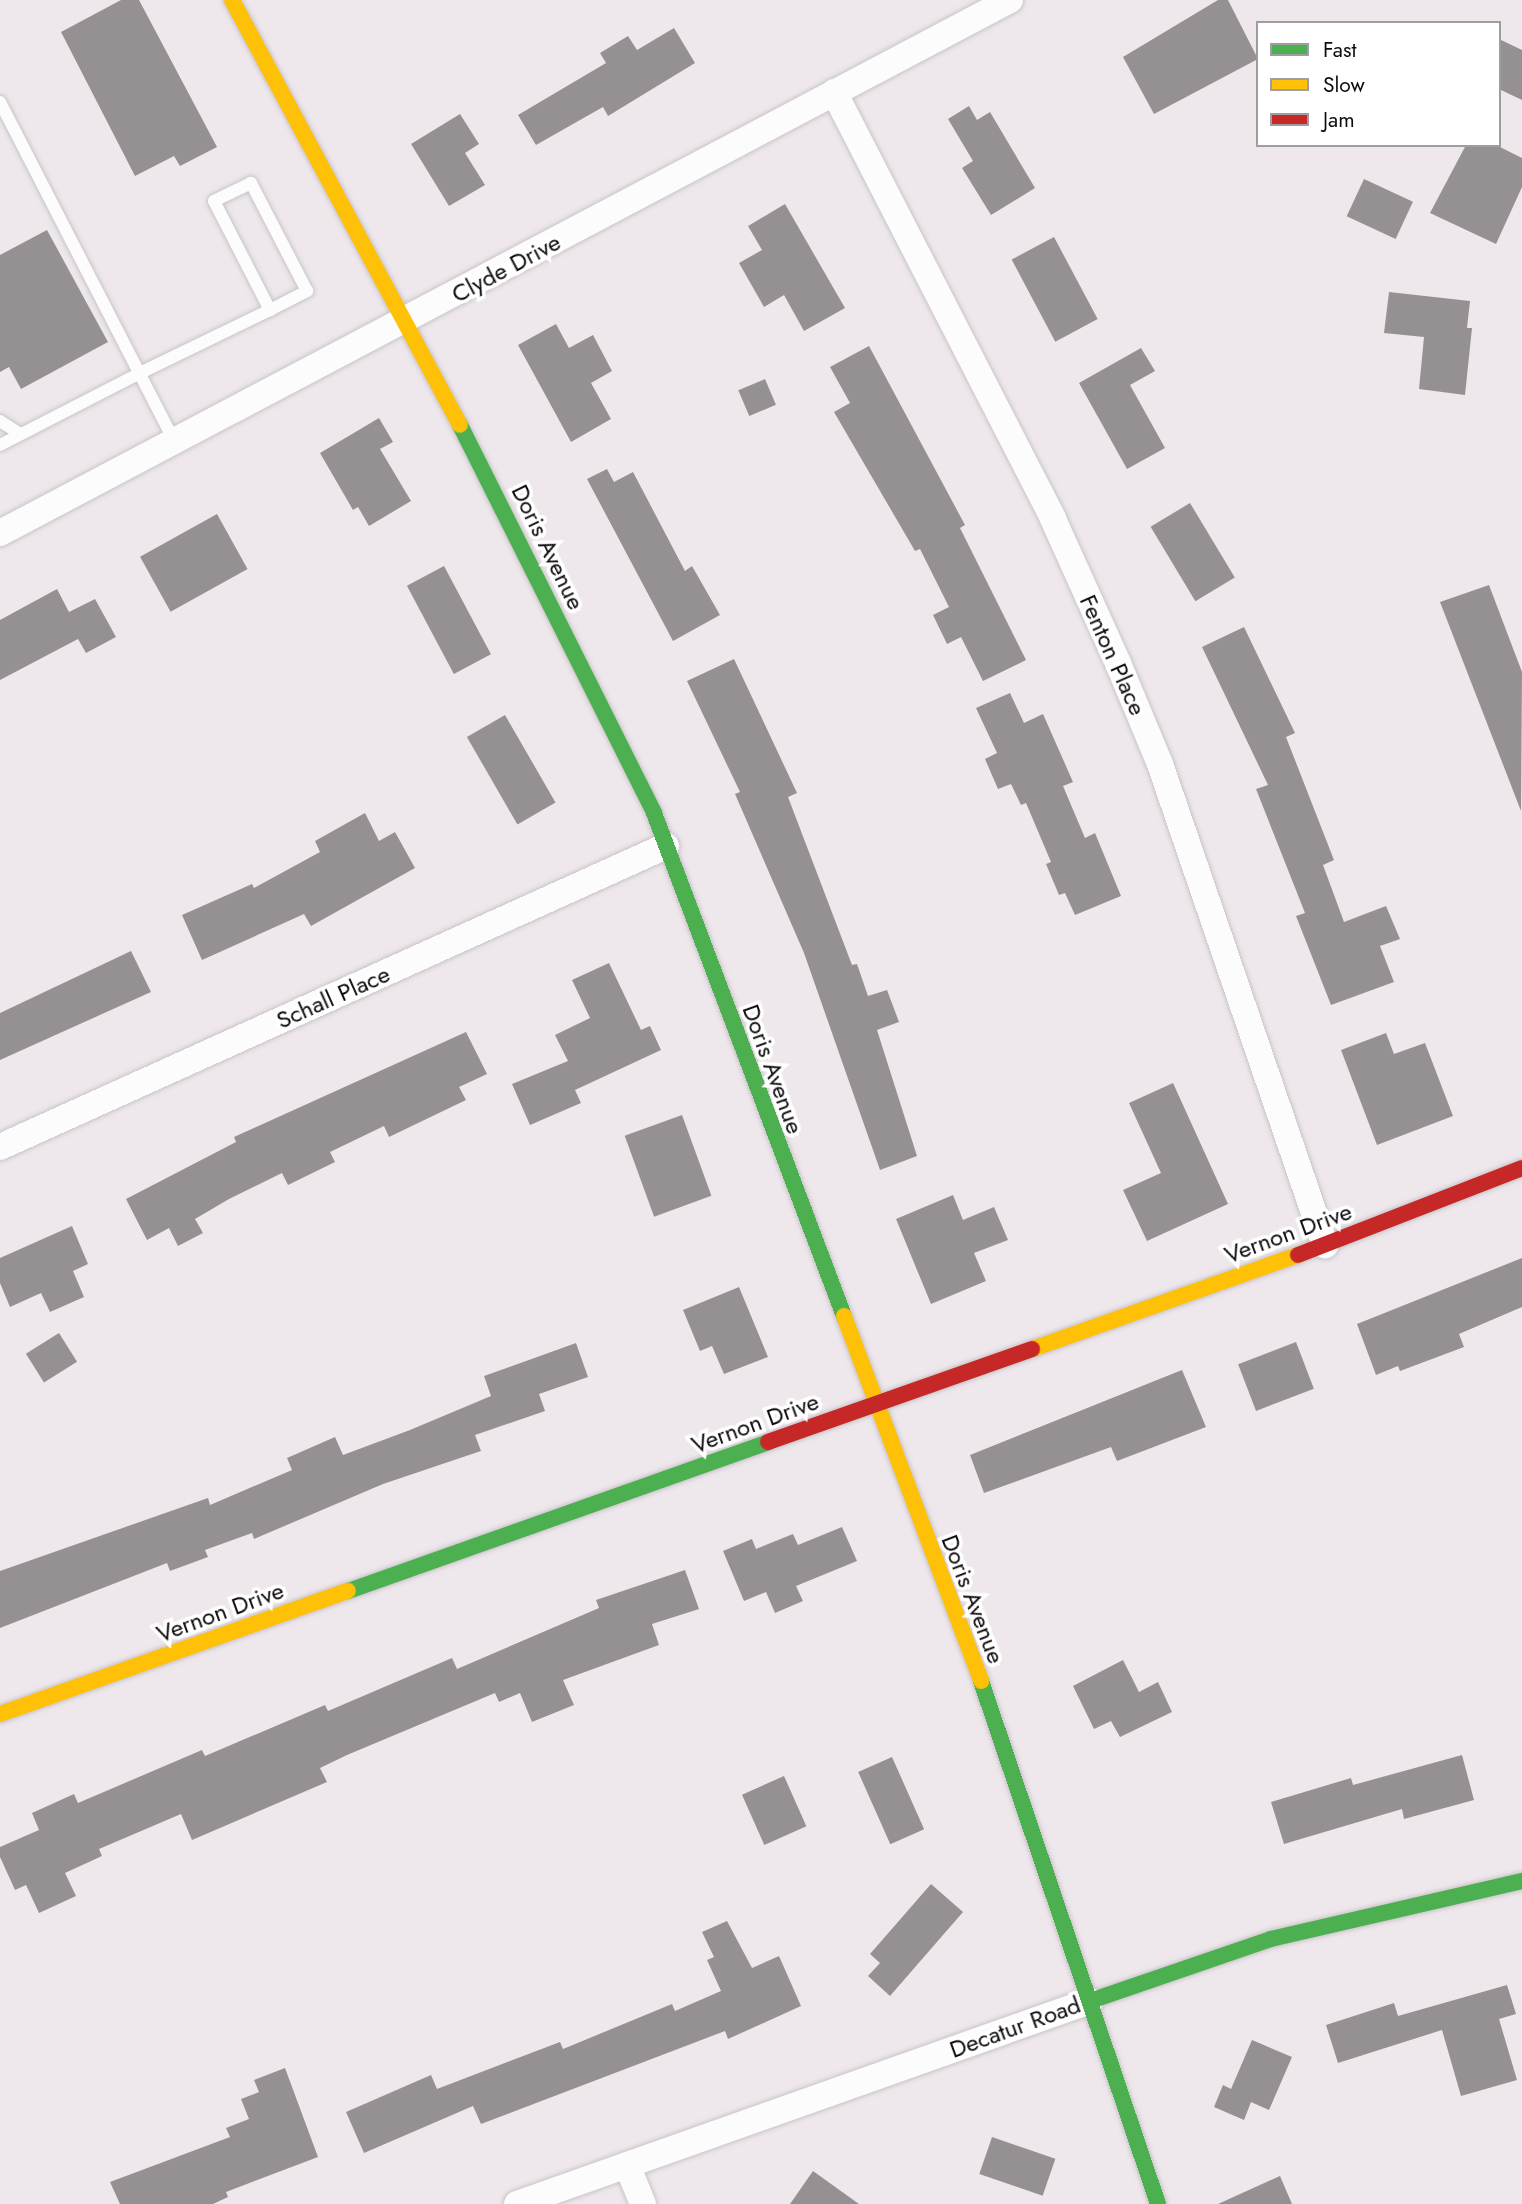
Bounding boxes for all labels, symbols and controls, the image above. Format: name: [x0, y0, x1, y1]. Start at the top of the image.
legend: [1256, 21, 1501, 147]
text: Fast: [1323, 35, 1356, 65]
text: Slow: [1323, 70, 1365, 100]
text: Jam: [1323, 105, 1355, 135]
street label: Clyde Drive: [447, 227, 565, 309]
street label: Doris Avenue: [505, 480, 591, 614]
street label: Fenton Place: [1074, 590, 1152, 720]
street label: Schall Place: [272, 959, 394, 1035]
street label: Doris Avenue: [736, 1000, 810, 1138]
street label: Vernon Drive: [1220, 1197, 1356, 1269]
street label: Vernon Drive: [687, 1387, 823, 1459]
street label: Doris Avenue: [935, 1531, 1011, 1667]
street label: Vernon Drive: [152, 1576, 288, 1648]
street label: Decatur Road: [946, 1990, 1084, 2064]

